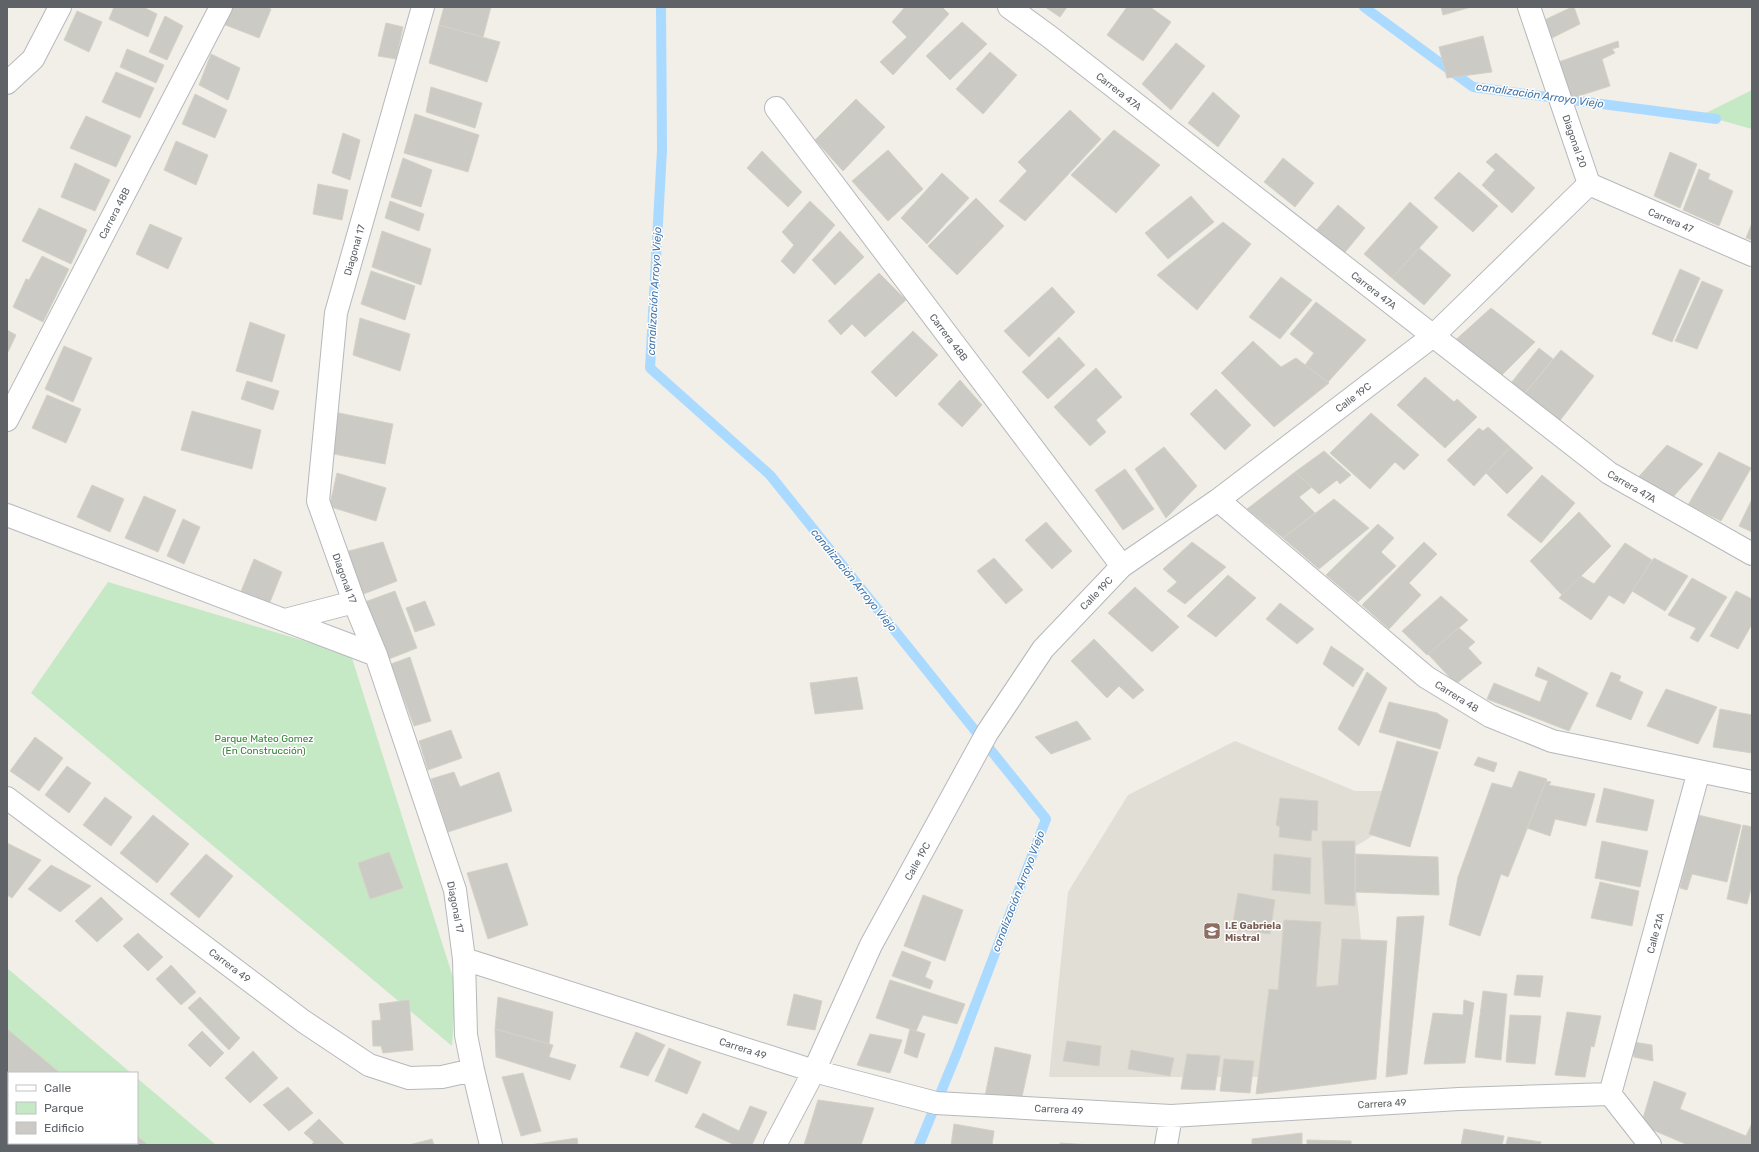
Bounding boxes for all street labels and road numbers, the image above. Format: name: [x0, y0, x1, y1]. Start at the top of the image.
street label: Carrera 47A: [1093, 70, 1144, 113]
street label: Diagonal 20: [1559, 113, 1589, 169]
street label: Carrera 48B: [97, 185, 133, 241]
street label: Carrera 47: [1646, 206, 1695, 236]
street label: Diagonal 17: [342, 223, 368, 277]
street label: Carrera 47A: [1348, 269, 1399, 312]
street label: Carrera 48B: [926, 312, 970, 364]
street label: Calle 19C: [1333, 380, 1374, 415]
street label: Carrera 47A: [1605, 468, 1658, 506]
street label: Diagonal 17: [329, 552, 359, 605]
street label: Calle 19C: [1078, 574, 1116, 613]
street label: Carrera 48: [1432, 679, 1481, 715]
street label: Calle 19C: [902, 840, 933, 883]
street label: Diagonal 17: [444, 880, 466, 934]
street label: Calle 21A: [1645, 911, 1667, 955]
street label: Carrera 49: [206, 946, 253, 985]
street label: Carrera 49: [718, 1036, 768, 1062]
street label: Carrera 49: [1357, 1097, 1407, 1111]
street label: Carrera 49: [1034, 1103, 1084, 1117]

